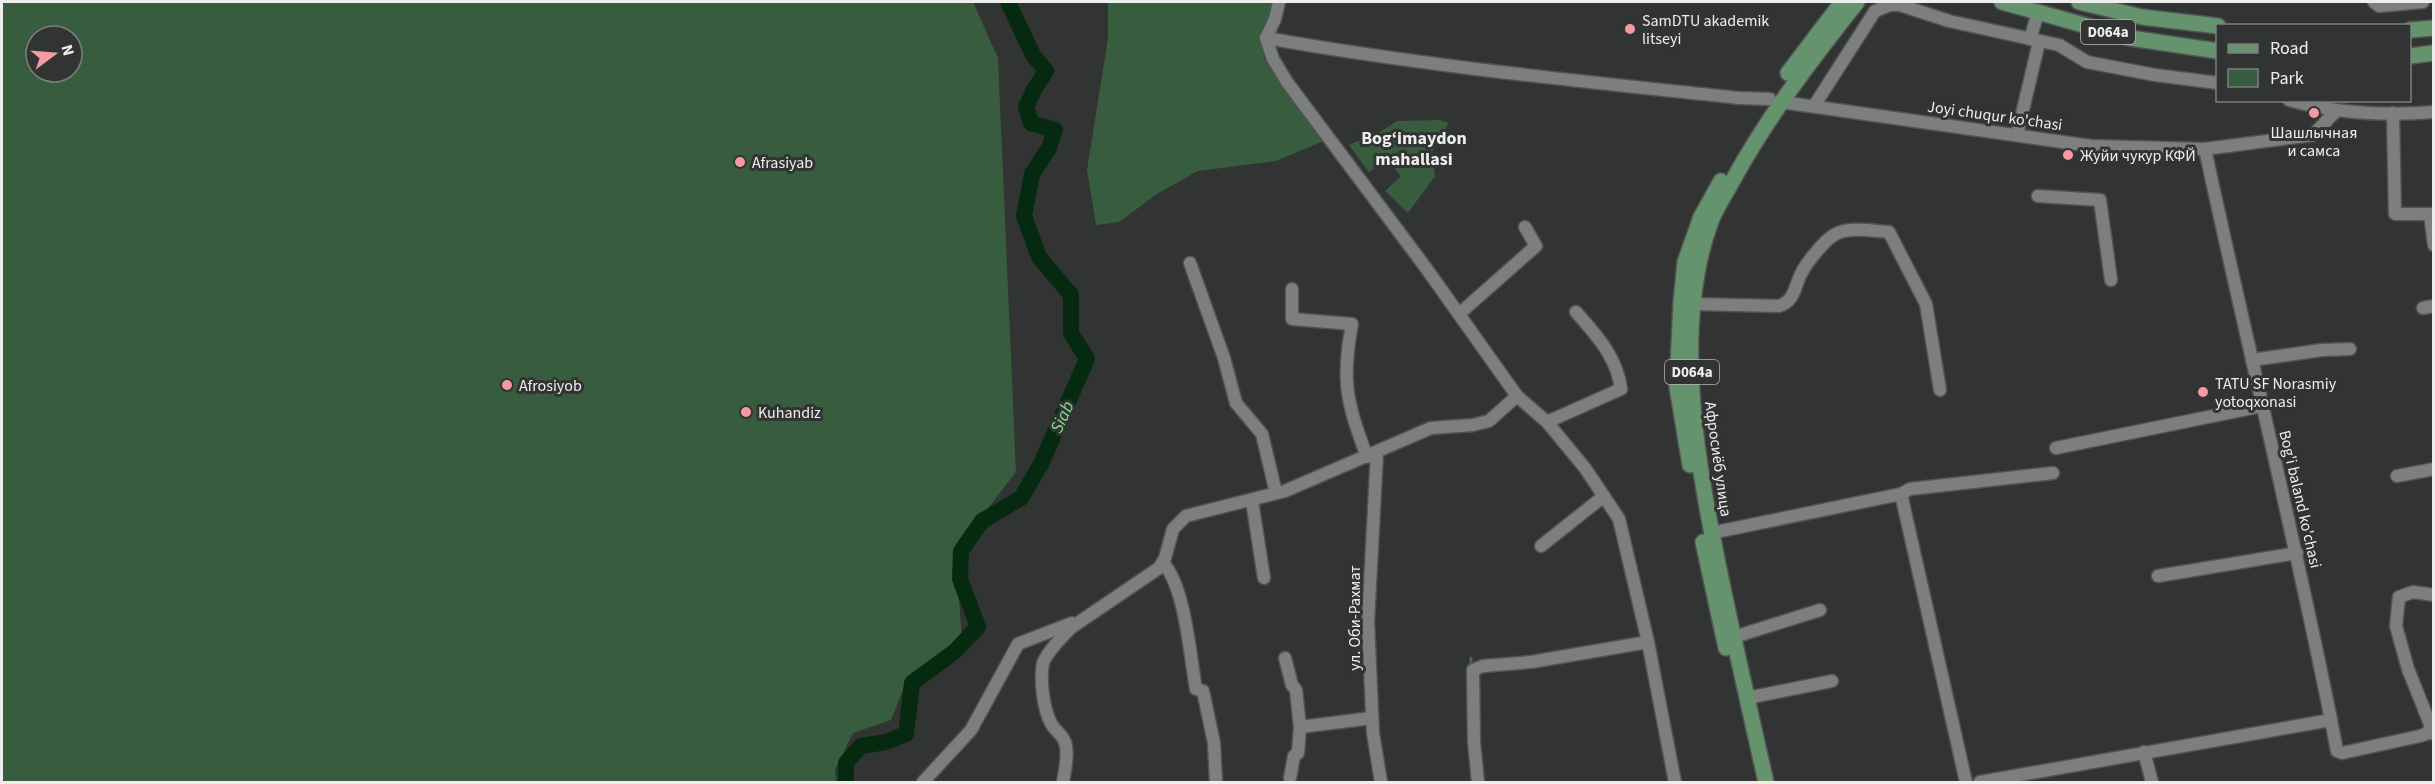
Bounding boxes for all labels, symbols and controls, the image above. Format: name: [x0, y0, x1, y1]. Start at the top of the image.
place label: SamDTU akademik litseyi: [1642, 10, 1769, 50]
road number: D064a: [2081, 20, 2135, 44]
marker: SamDTU akademik litseyi: [1623, 22, 1637, 36]
north arrow: [24, 24, 84, 84]
legend: [2216, 24, 2411, 102]
text: Road: [2270, 36, 2309, 61]
text: N: [55, 42, 79, 58]
text: Park: [2270, 66, 2304, 91]
street label: Joyi chuqur ko'chasi: [1926, 96, 2064, 136]
marker: Шашлычная и самса: [2307, 106, 2321, 120]
place label: Шашлычная и самса: [2271, 122, 2357, 162]
district label: Bog‘imaydon mahallasi: [1361, 126, 1467, 172]
place label: Жуйи чукур КФЙ: [2080, 145, 2196, 167]
marker: Жуйи чукур КФЙ: [2061, 148, 2075, 162]
place label: Afrasiyab: [752, 152, 813, 174]
marker: Afrasiyab: [733, 155, 747, 169]
road number: D064a: [1665, 360, 1719, 384]
place label: TATU SF Norasmiy yotoqxonasi: [2215, 373, 2337, 413]
place label: Afrosiyob: [519, 375, 582, 397]
marker: Afrosiyob: [500, 378, 514, 392]
marker: TATU SF Norasmiy yotoqxonasi: [2196, 385, 2210, 399]
water label: Siab: [1044, 397, 1081, 437]
street label: Афросиёб улица: [1699, 400, 1737, 518]
place label: Kuhandiz: [758, 402, 821, 424]
marker: Kuhandiz: [739, 405, 753, 419]
street label: Bog'i baland ko'chasi: [2273, 428, 2327, 570]
street label: ул. Оби-Рахмат: [1344, 565, 1366, 671]

